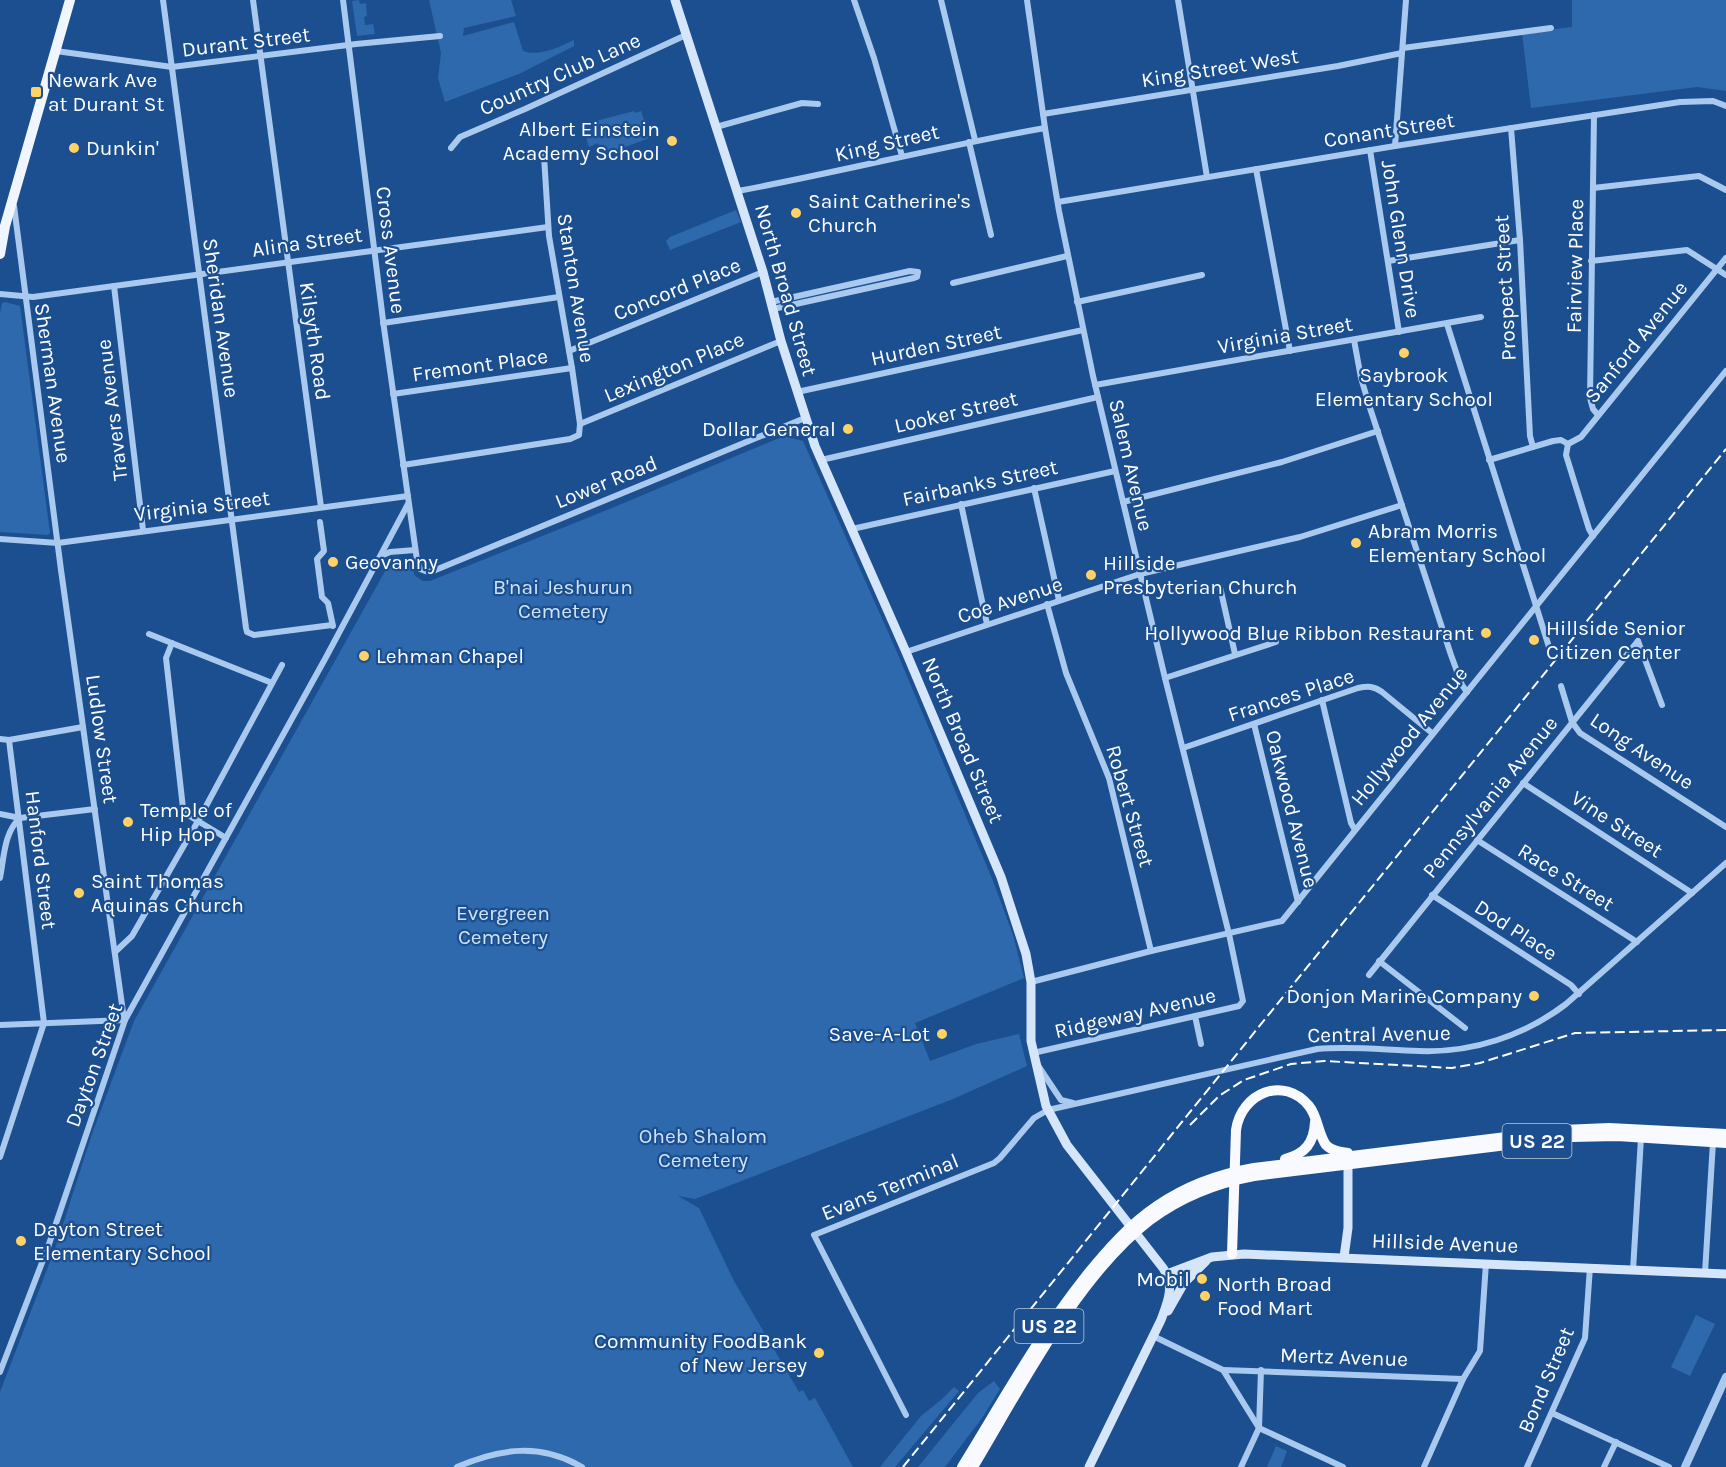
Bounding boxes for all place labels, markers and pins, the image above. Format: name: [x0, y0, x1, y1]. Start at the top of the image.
place label: Newark Ave at Durant St: [48, 68, 164, 116]
marker: Newark Ave at Durant St: [29, 85, 43, 99]
place label: Albert Einstein Academy School: [503, 117, 660, 165]
marker: Albert Einstein Academy School: [665, 134, 679, 148]
place label: Dunkin': [86, 136, 159, 160]
marker: Dunkin': [67, 141, 81, 155]
place label: Saint Catherine's Church: [808, 189, 971, 237]
marker: Saint Catherine's Church: [789, 206, 803, 220]
marker: Saybrook Elementary School: [1397, 346, 1411, 360]
place label: Saybrook Elementary School: [1315, 363, 1493, 411]
place label: Dollar General: [702, 417, 836, 441]
marker: Dollar General: [841, 422, 855, 436]
place label: Abram Morris Elementary School: [1368, 519, 1546, 567]
marker: Abram Morris Elementary School: [1349, 536, 1363, 550]
place label: Geovanny: [345, 550, 438, 574]
place label: Hillside Presbyterian Church: [1103, 551, 1297, 599]
marker: Geovanny: [326, 555, 340, 569]
marker: Hillside Presbyterian Church: [1084, 568, 1098, 582]
place label: Hillside Senior Citizen Center: [1546, 616, 1685, 664]
place label: Hollywood Blue Ribbon Restaurant: [1144, 621, 1474, 645]
marker: Hollywood Blue Ribbon Restaurant: [1479, 626, 1493, 640]
marker: Hillside Senior Citizen Center: [1527, 633, 1541, 647]
place label: Lehman Chapel: [376, 644, 524, 668]
marker: Lehman Chapel: [357, 649, 371, 663]
place label: Temple of Hip Hop: [140, 798, 233, 846]
marker: Temple of Hip Hop: [121, 815, 135, 829]
place label: Saint Thomas Aquinas Church: [91, 869, 244, 917]
marker: Saint Thomas Aquinas Church: [72, 886, 86, 900]
place label: Donjon Marine Company: [1286, 984, 1522, 1008]
marker: Donjon Marine Company: [1527, 989, 1541, 1003]
place label: Save-A-Lot: [829, 1022, 930, 1046]
marker: Save-A-Lot: [935, 1027, 949, 1041]
place label: Dayton Street Elementary School: [33, 1217, 211, 1265]
marker: Dayton Street Elementary School: [14, 1234, 28, 1248]
place label: Mobil: [1136, 1267, 1190, 1291]
marker: Mobil: [1195, 1272, 1209, 1286]
place label: North Broad Food Mart: [1217, 1272, 1332, 1320]
marker: North Broad Food Mart: [1198, 1289, 1212, 1303]
place label: Community FoodBank of New Jersey: [594, 1329, 807, 1377]
marker: Community FoodBank of New Jersey: [812, 1346, 826, 1360]

